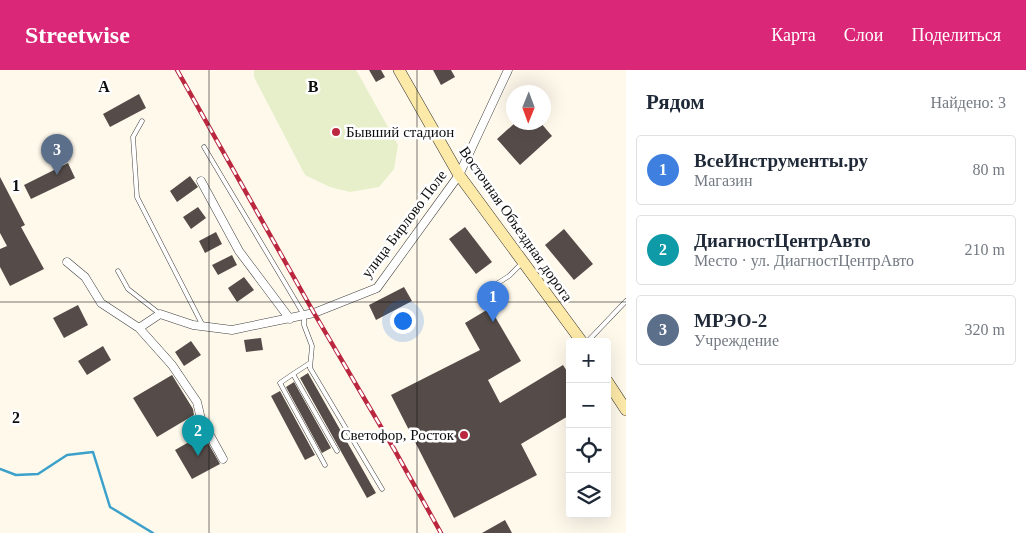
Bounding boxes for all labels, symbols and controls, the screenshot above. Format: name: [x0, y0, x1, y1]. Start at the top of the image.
text: Streetwise: [25, 22, 130, 48]
text: Карта: [771, 25, 816, 45]
text: Слои: [844, 25, 883, 45]
text: Поделиться: [911, 25, 1001, 45]
text: A: [98, 78, 110, 95]
text: B: [308, 78, 319, 95]
north arrow: [506, 85, 551, 130]
text: Рядом: [646, 90, 705, 114]
text: Найдено: 3: [931, 94, 1006, 111]
place label: Бывший стадион: [346, 124, 454, 140]
marker: Бывший стадион: [330, 126, 342, 138]
pin: 3: [41, 134, 73, 175]
street label: Восточная Объездная дорога: [456, 144, 576, 305]
text: ВсеИнструменты.ру: [694, 150, 868, 171]
text: 1: [659, 161, 667, 178]
text: 80 m: [973, 161, 1005, 178]
street label: улица Бирлово Поле: [358, 167, 450, 281]
text: Магазин: [694, 172, 752, 189]
text: 1: [12, 177, 20, 194]
text: ДиагностЦентрАвто: [694, 230, 871, 251]
text: 2: [659, 241, 667, 258]
text: 210 m: [965, 241, 1005, 258]
text: Место · ул. ДиагностЦентрАвто: [694, 252, 914, 269]
pin: 1: [477, 281, 509, 322]
your location: [390, 308, 416, 334]
text: МРЭО-2: [694, 310, 767, 331]
text: 3: [659, 321, 667, 338]
text: 320 m: [965, 321, 1005, 338]
text: Учреждение: [694, 332, 779, 349]
map controls: [566, 338, 611, 518]
button: +: [566, 338, 611, 383]
button: −: [566, 383, 611, 428]
text: 2: [12, 409, 20, 426]
pin: 2: [182, 415, 214, 456]
place label: Светофор, Росток: [341, 427, 455, 443]
button: locate: [566, 428, 611, 473]
marker: Светофор, Росток: [458, 429, 470, 441]
button: layers: [566, 473, 611, 518]

